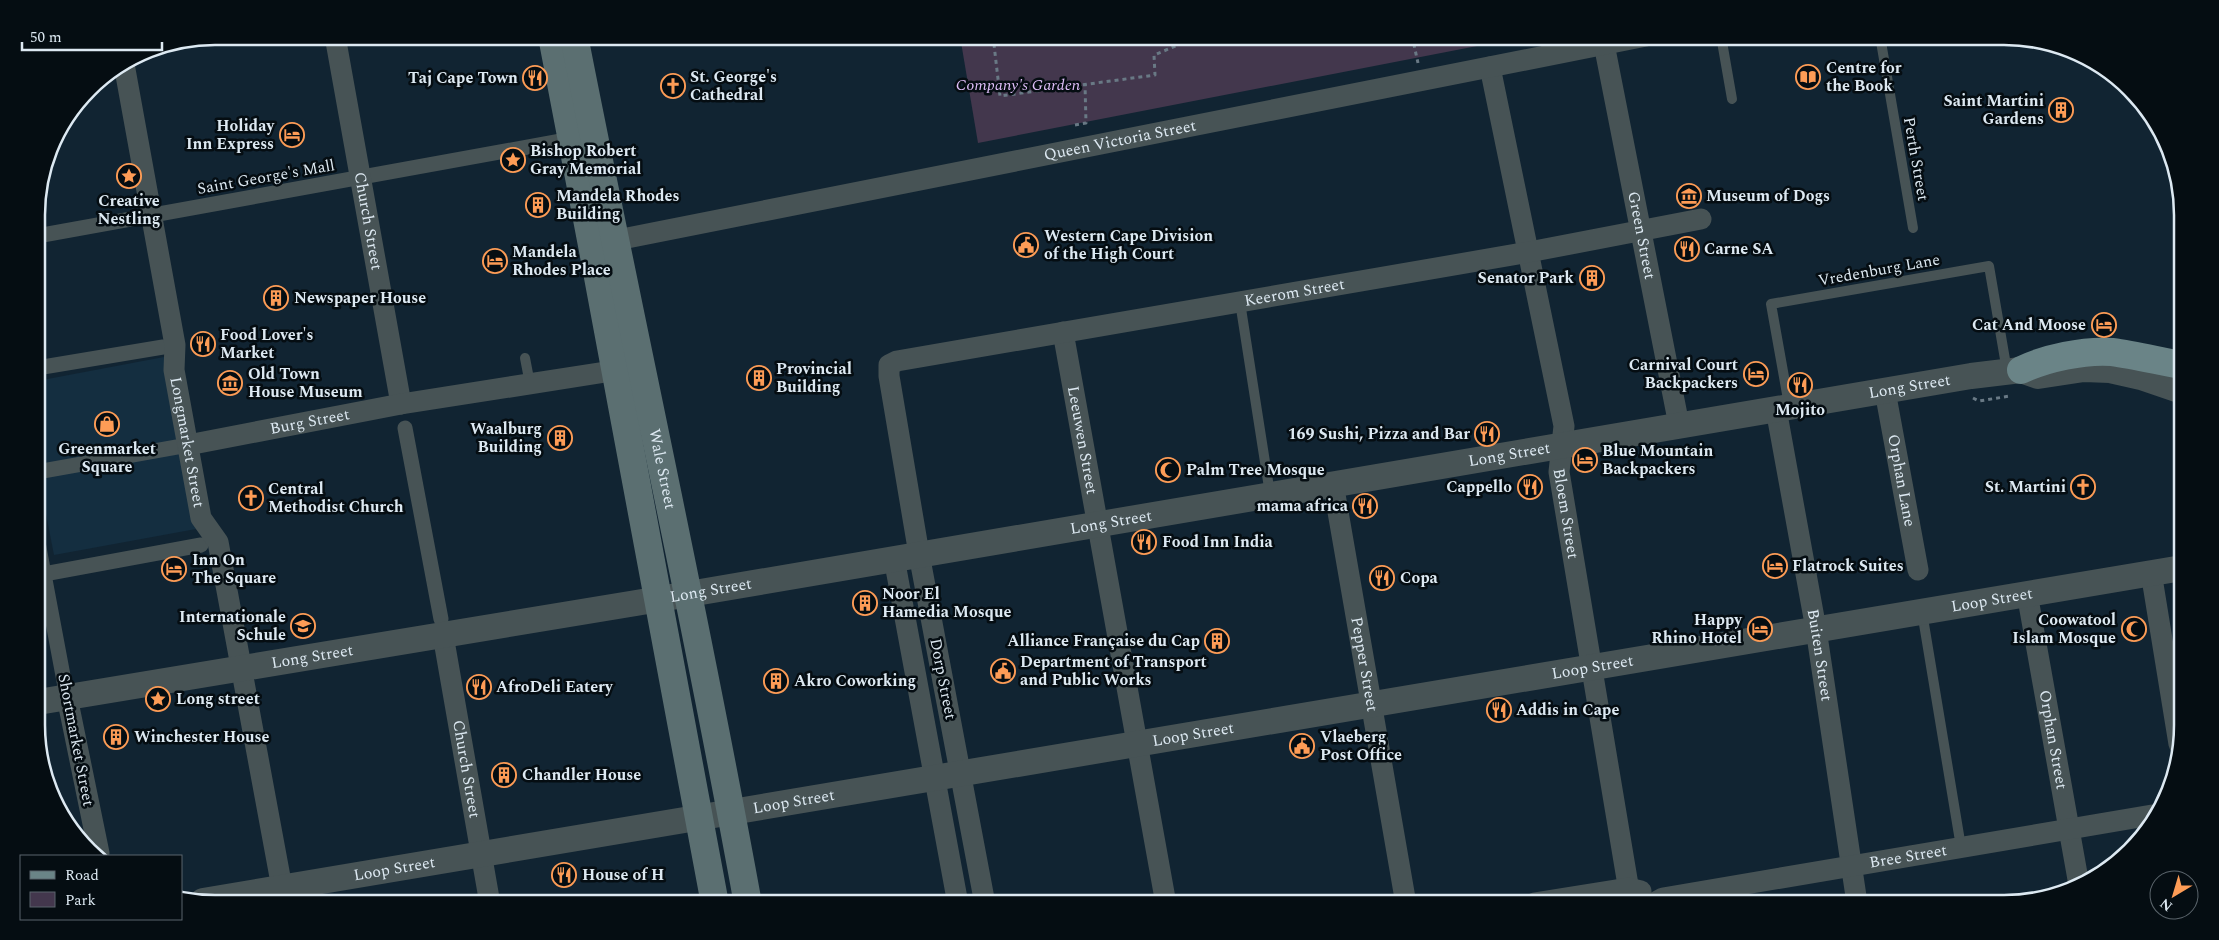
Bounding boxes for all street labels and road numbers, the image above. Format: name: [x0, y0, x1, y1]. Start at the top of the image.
street label: Queen Victoria Street: [1042, 113, 1199, 167]
street label: Perth Street: [1897, 115, 1935, 203]
street label: Saint George's Mall: [195, 153, 337, 201]
street label: Church Street: [348, 170, 389, 272]
street label: Green Street: [1621, 189, 1662, 282]
street label: Vredenburg Lane: [1816, 247, 1942, 293]
street label: Keerom Street: [1242, 272, 1347, 313]
street label: Long Street: [1867, 368, 1953, 405]
street label: Longmarket Street: [163, 375, 211, 510]
street label: Leeuwen Street: [1061, 384, 1104, 497]
street label: Burg Street: [268, 402, 352, 441]
street label: Wale Street: [642, 427, 682, 512]
street label: Orphan Lane: [1881, 432, 1922, 529]
street label: Long Street: [1467, 436, 1552, 473]
street label: Bloem Street: [1547, 467, 1585, 561]
street label: Long Street: [1068, 503, 1154, 541]
street label: Long Street: [668, 571, 754, 609]
street label: Loop Street: [1949, 581, 2035, 619]
street label: Buiten Street: [1801, 607, 1839, 703]
street label: Pepper Street: [1344, 615, 1385, 714]
street label: Dorp Street: [923, 636, 963, 722]
street label: Long Street: [269, 638, 355, 675]
street label: Loop Street: [1550, 648, 1636, 686]
street label: Shortmarket Street: [51, 672, 101, 809]
street label: Orphan Street: [2032, 688, 2074, 792]
street label: Loop Street: [1150, 716, 1236, 753]
street label: Church Street: [446, 718, 487, 820]
street label: Loop Street: [751, 783, 837, 820]
street label: Bree Street: [1868, 838, 1949, 875]
street label: Loop Street: [352, 850, 437, 887]

